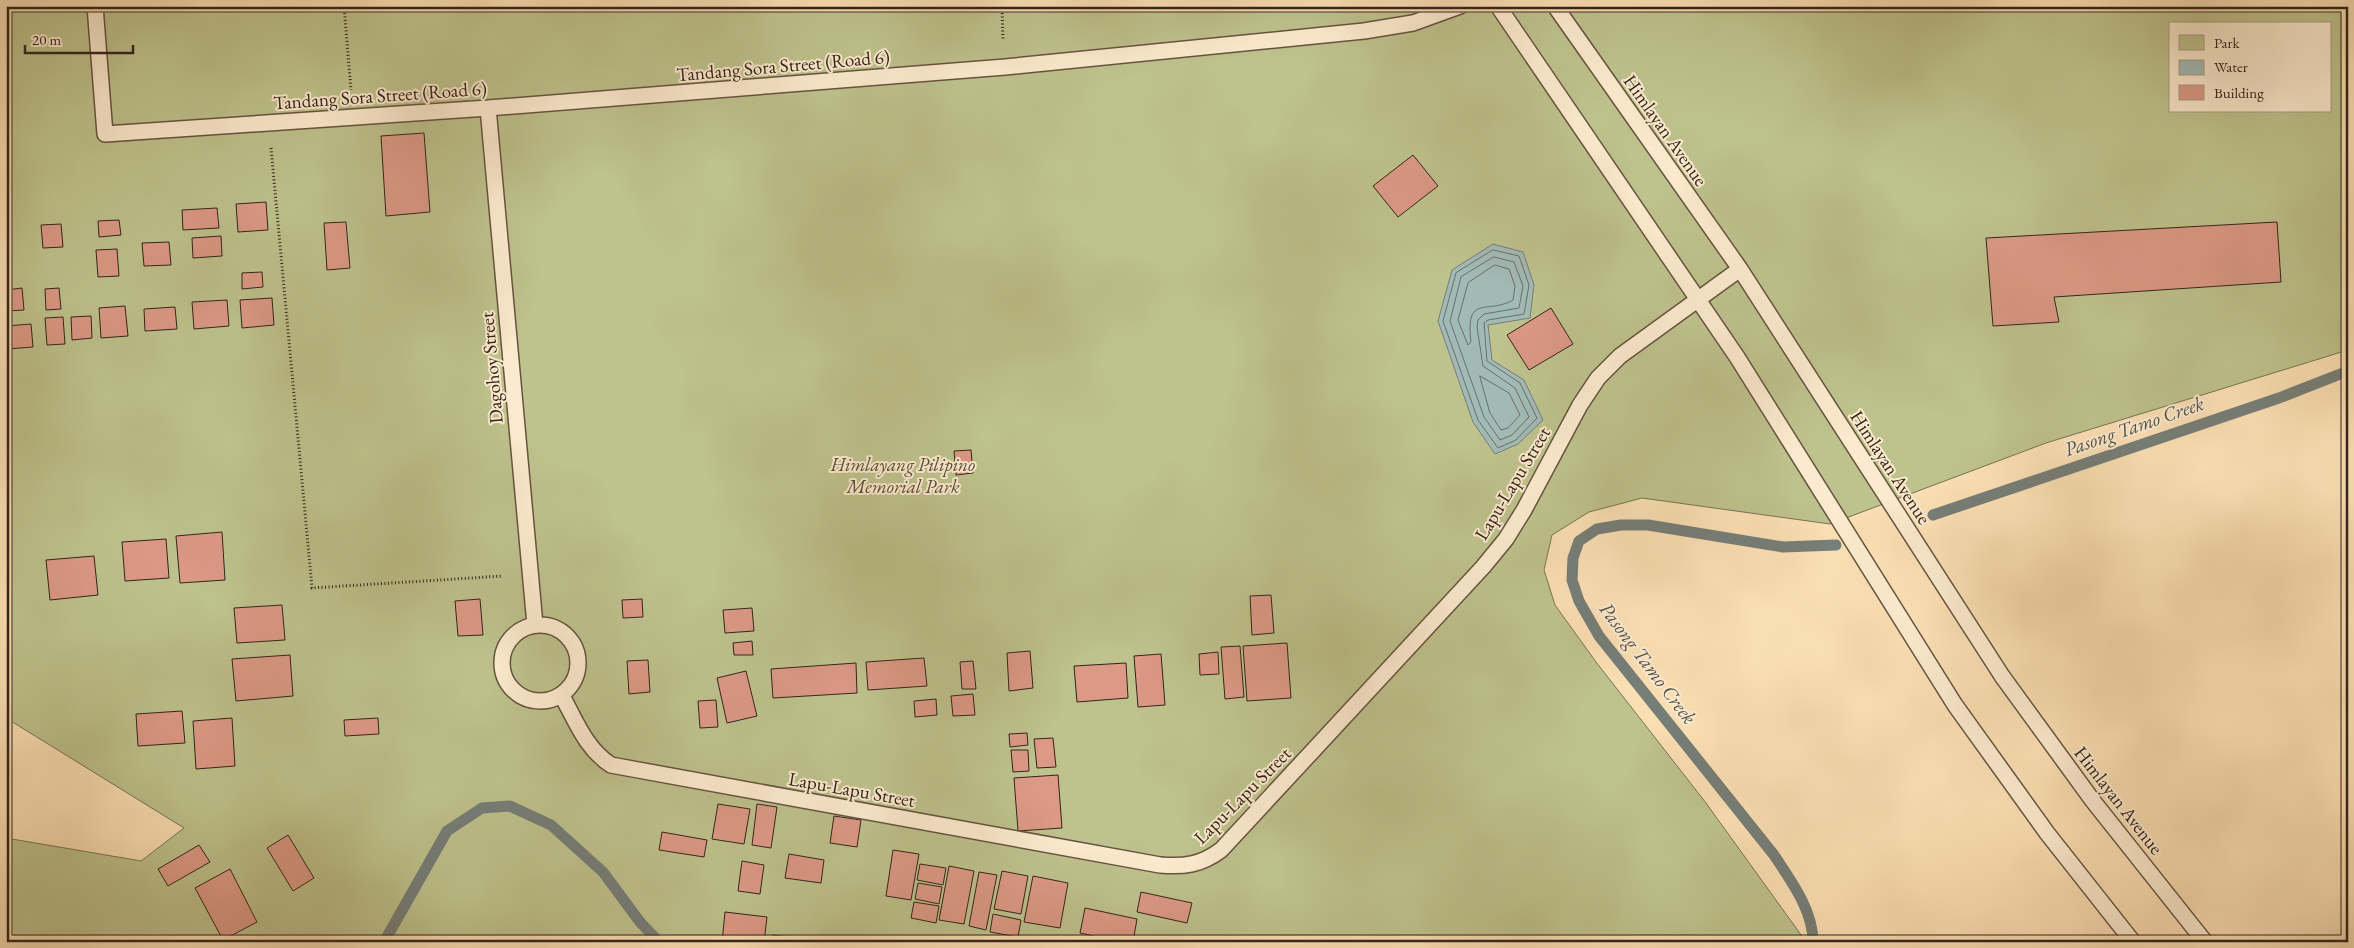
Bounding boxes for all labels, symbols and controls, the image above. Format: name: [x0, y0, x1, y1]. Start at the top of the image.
scale bar: [25, 22, 132, 54]
legend: [2169, 22, 2332, 112]
text: 20 m: [32, 30, 61, 49]
text: Park: [2214, 33, 2241, 52]
street label: Tandang Sora Street (Road 6): [675, 44, 891, 87]
text: Water: [2214, 57, 2248, 76]
street label: Himlayan Avenue: [1618, 70, 1713, 191]
street label: Tandang Sora Street (Road 6): [273, 76, 488, 115]
text: Building: [2214, 83, 2264, 102]
street label: Dagohoy Street: [474, 311, 509, 425]
water label: Pasong Tamo Creek: [2061, 390, 2207, 462]
street label: Himlayan Avenue: [1844, 406, 1937, 529]
street label: Lapu-Lapu Street: [1469, 422, 1556, 544]
park label: Himlayang Pilipino Memorial Park: [830, 452, 975, 499]
water label: Pasong Tamo Creek: [1594, 597, 1702, 729]
street label: Lapu-Lapu Street: [1188, 741, 1296, 849]
street label: Himlayan Avenue: [2069, 741, 2169, 860]
street label: Lapu-Lapu Street: [787, 766, 917, 813]

